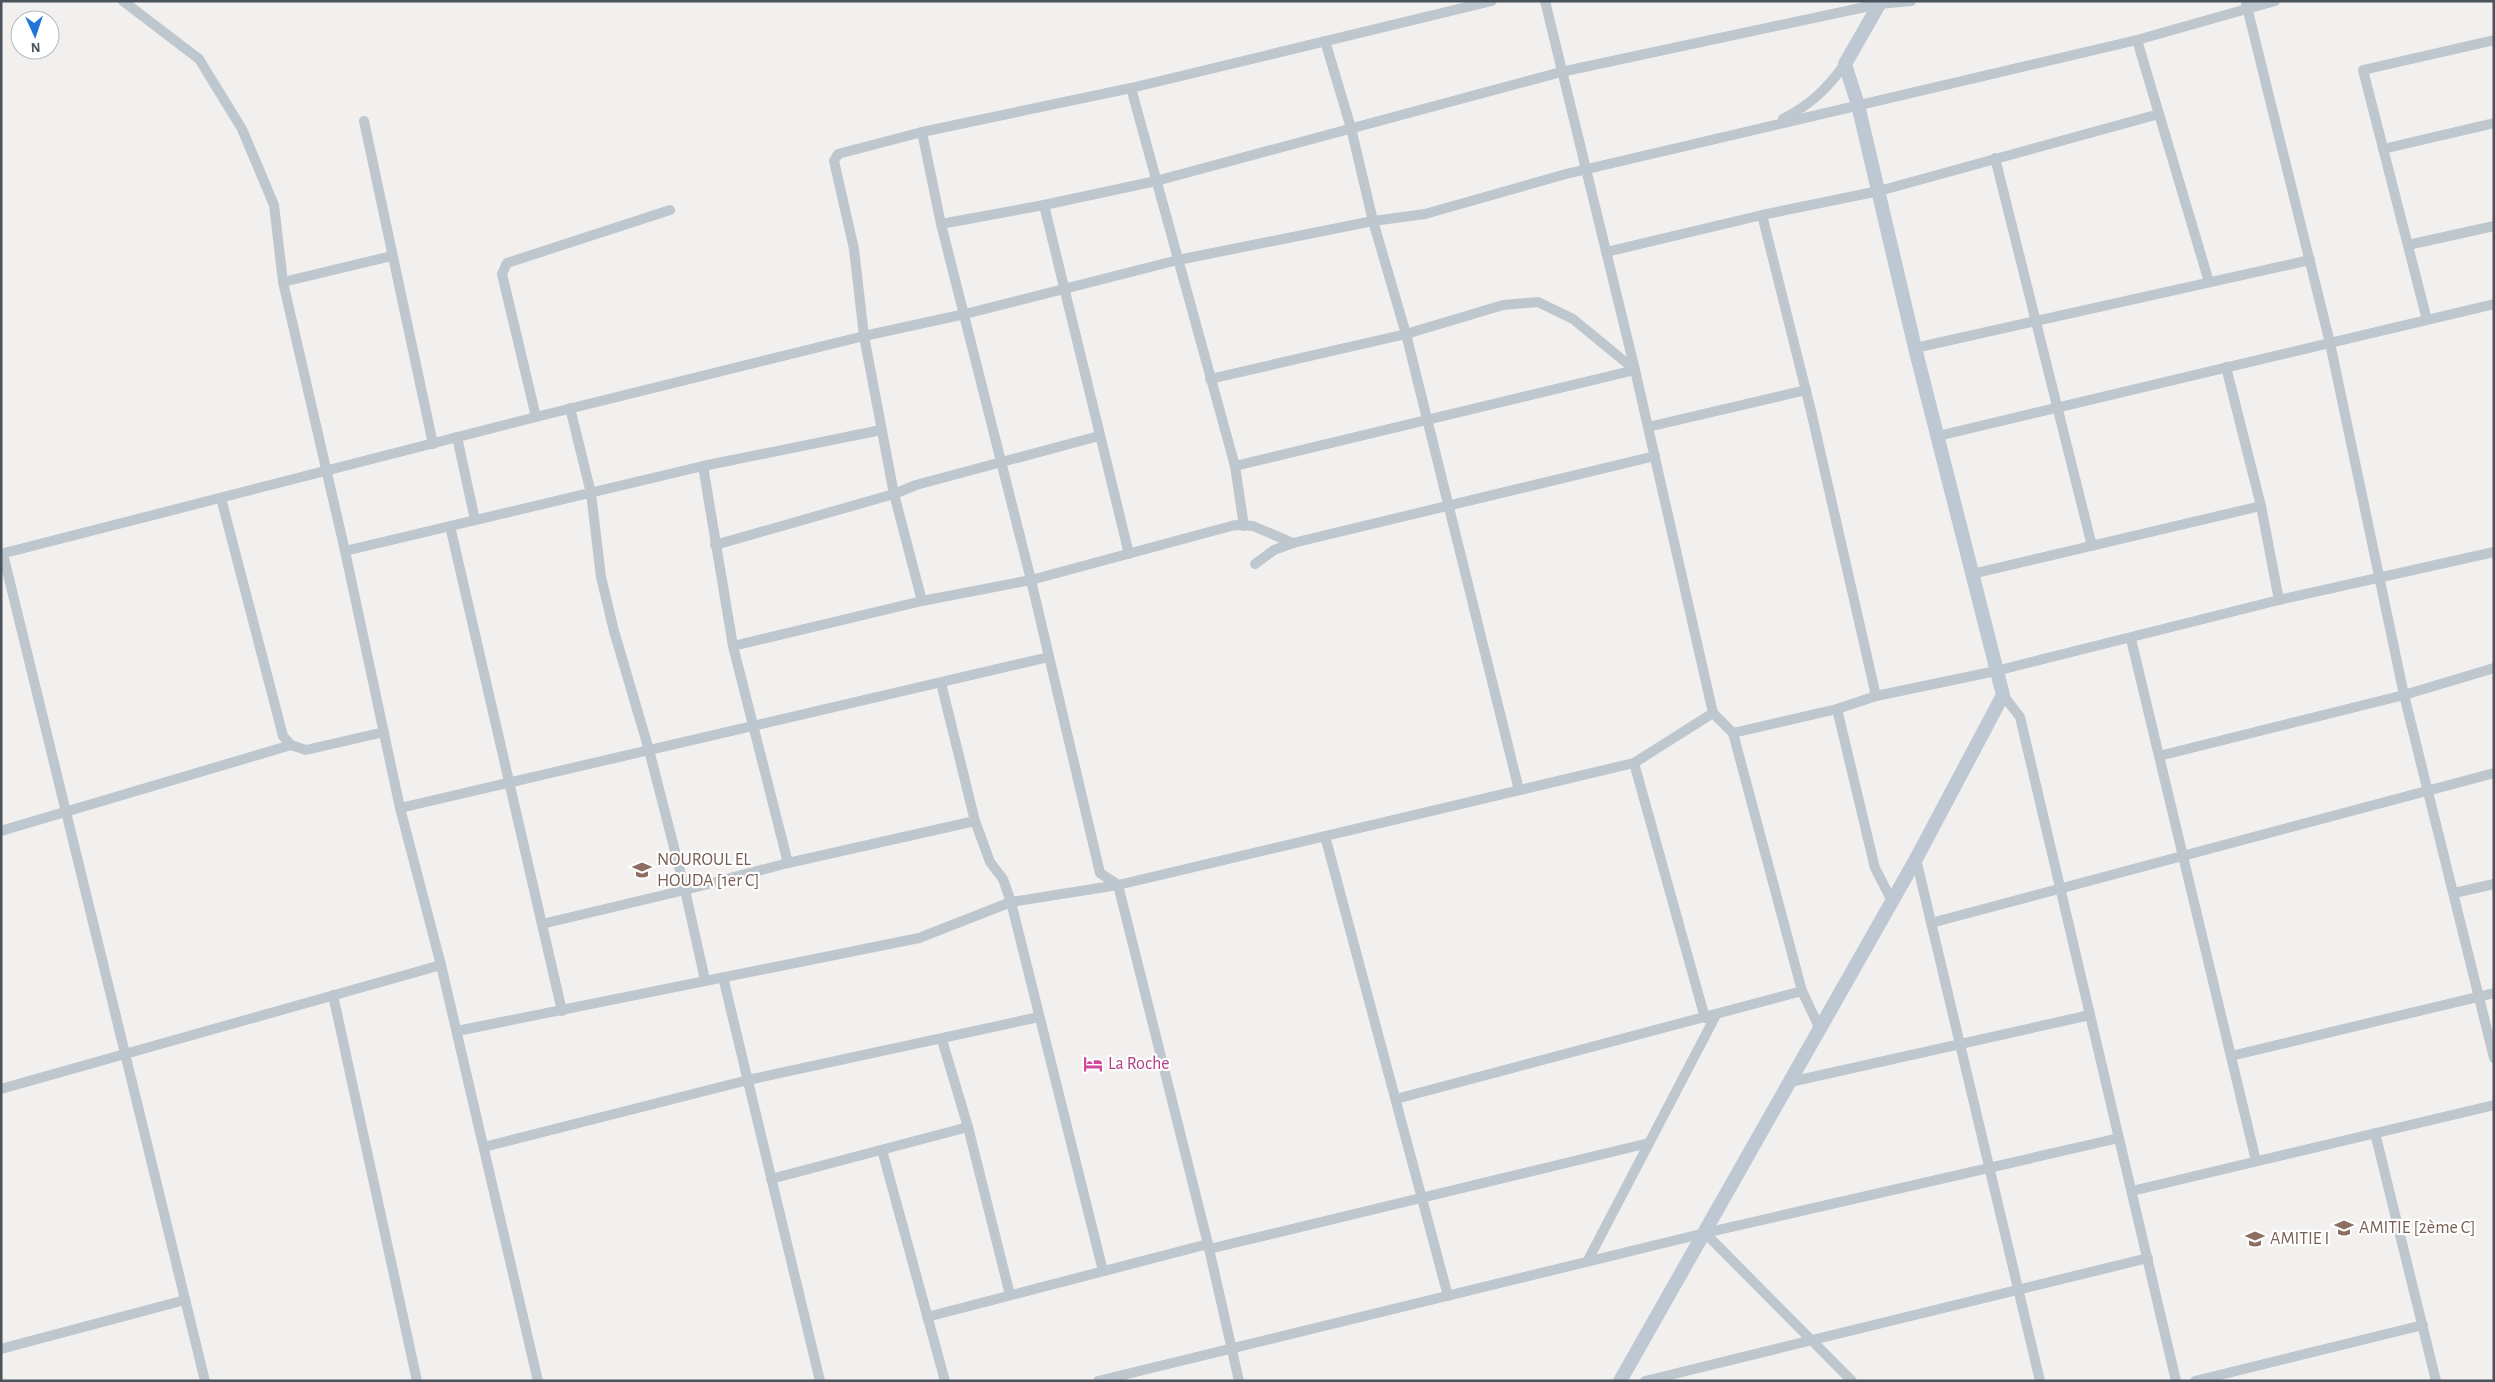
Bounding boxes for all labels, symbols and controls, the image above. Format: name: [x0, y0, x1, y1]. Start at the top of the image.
north arrow: [10, 10, 60, 60]
text: N: [30, 40, 41, 54]
place label: NOUROUL EL HOUDA [1er C]: [657, 851, 759, 890]
school or university icon: NOUROUL EL HOUDA [1er C]: [631, 859, 653, 881]
hotel icon: La Roche: [1082, 1053, 1104, 1075]
place label: La Roche: [1108, 1055, 1170, 1073]
school or university icon: AMITIE [2ème C]: [2333, 1217, 2355, 1239]
place label: AMITIE [2ème C]: [2359, 1219, 2475, 1237]
school or university icon: AMITIE I: [2244, 1228, 2266, 1250]
place label: AMITIE I: [2270, 1230, 2329, 1248]

